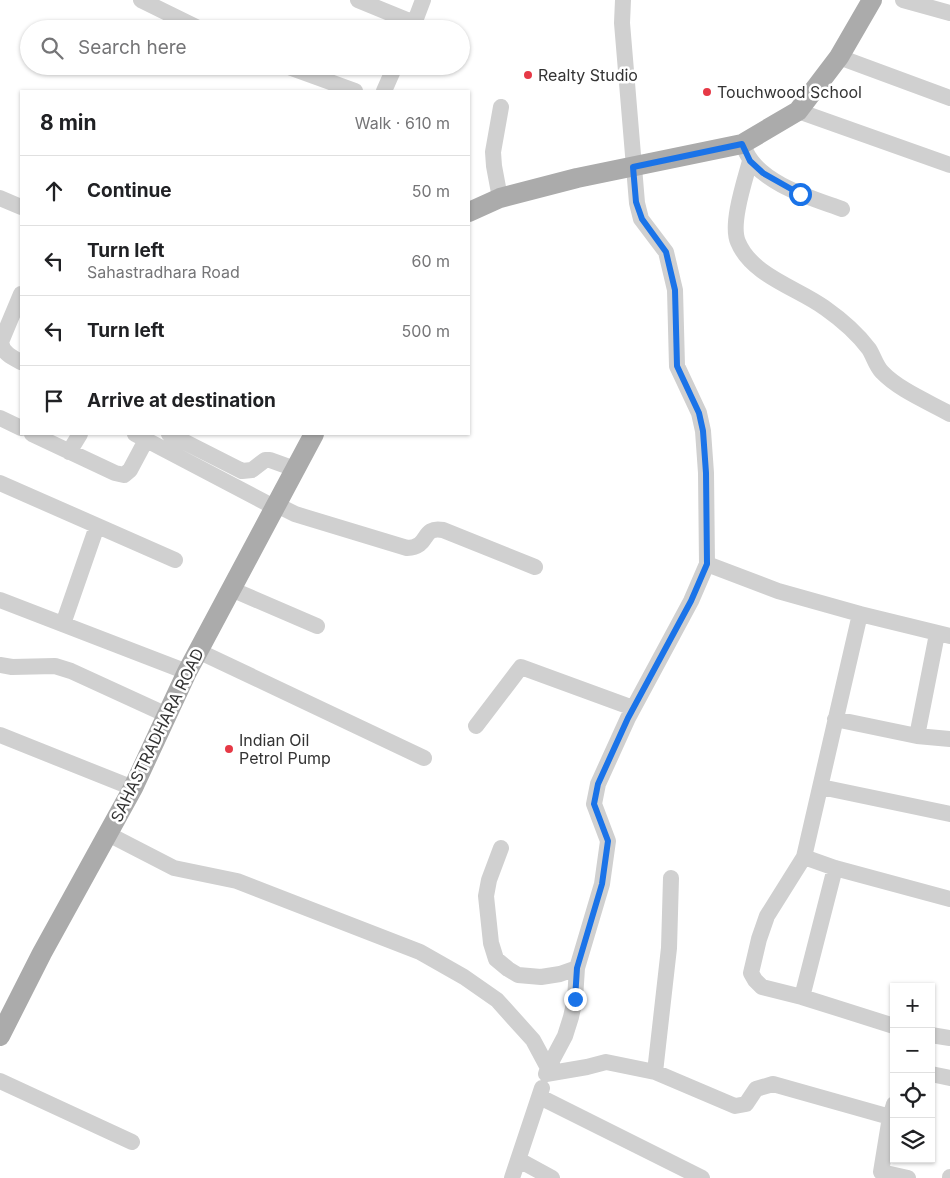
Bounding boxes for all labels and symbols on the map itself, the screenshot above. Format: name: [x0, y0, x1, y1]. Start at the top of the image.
place label: Realty Studio: [538, 65, 638, 85]
marker: Realty Studio: [522, 69, 534, 81]
place label: Touchwood School: [717, 82, 862, 102]
marker: Touchwood School: [701, 86, 713, 98]
route start: [789, 183, 812, 206]
street label: SAHASTRADHARA ROAD: [106, 645, 208, 825]
place label: Indian Oil Petrol Pump: [239, 730, 331, 768]
marker: Indian Oil Petrol Pump: [223, 743, 235, 755]
route end: [564, 988, 587, 1011]

